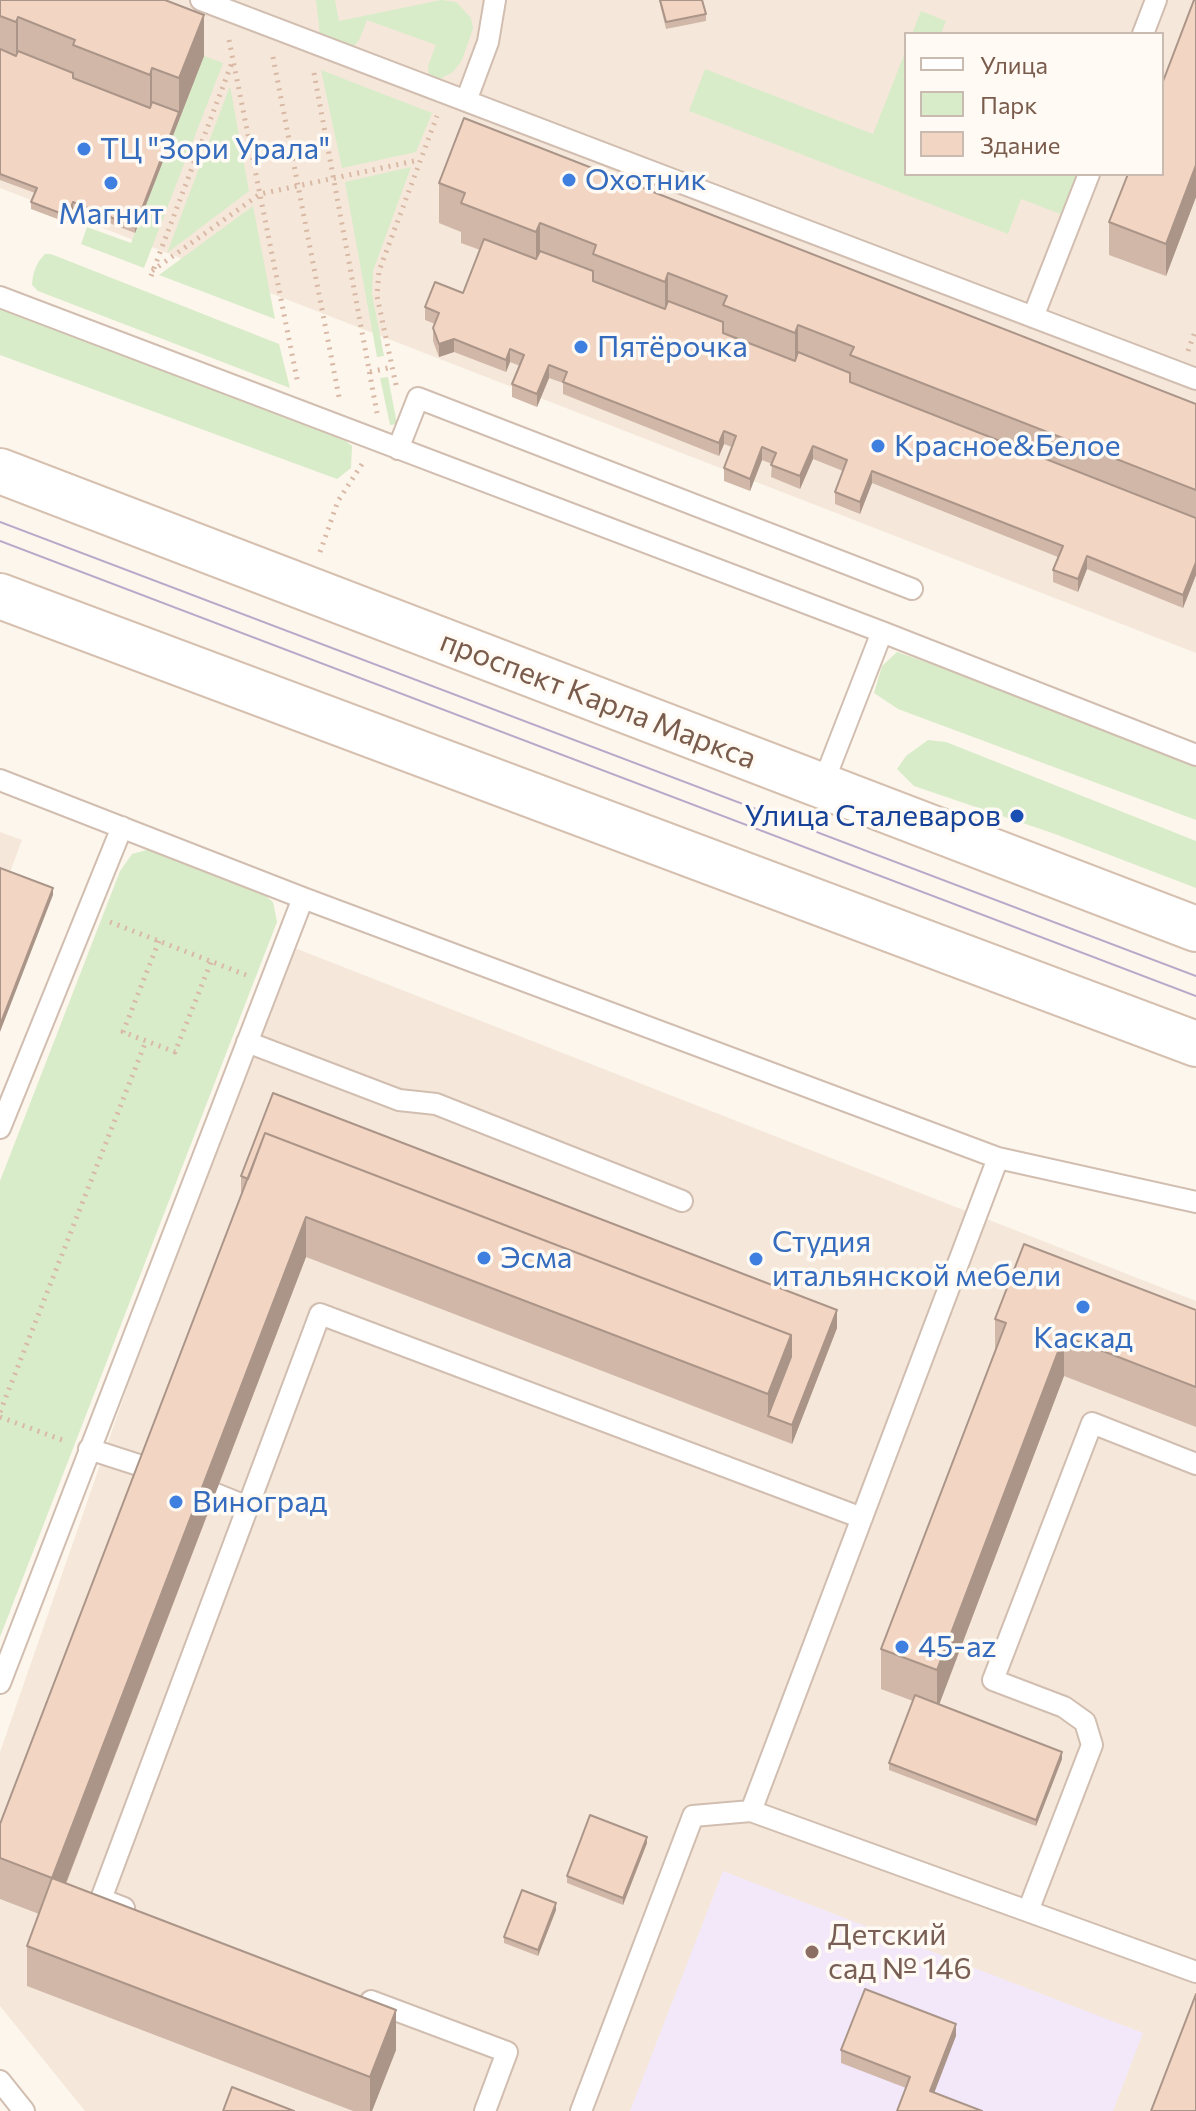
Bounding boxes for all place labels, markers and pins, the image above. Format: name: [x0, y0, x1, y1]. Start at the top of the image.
place label: ТЦ "Зори Урала": [100, 131, 330, 167]
marker: ТЦ "Зори Урала": [75, 140, 93, 158]
place label: Охотник: [585, 162, 707, 198]
marker: Охотник: [560, 171, 578, 189]
marker: Магнит: [102, 174, 120, 192]
place label: Магнит: [58, 196, 164, 232]
place label: Пятёрочка: [597, 329, 748, 365]
marker: Пятёрочка: [572, 338, 590, 356]
place label: Красное&Белое: [894, 428, 1121, 464]
marker: Красное&Белое: [869, 437, 887, 455]
place label: Улица Сталеваров: [745, 798, 1001, 834]
marker: Улица Сталеваров: [1008, 807, 1026, 825]
place label: Студия итальянской мебели: [772, 1224, 1061, 1294]
place label: Эсма: [500, 1240, 572, 1276]
marker: Эсма: [475, 1249, 493, 1267]
marker: Студия итальянской мебели: [747, 1250, 765, 1268]
marker: Каскад: [1074, 1298, 1092, 1316]
place label: Каскад: [1033, 1320, 1133, 1356]
place label: Виноград: [192, 1484, 327, 1520]
marker: Виноград: [167, 1493, 185, 1511]
place label: 45-az: [918, 1629, 997, 1665]
marker: 45-az: [893, 1638, 911, 1656]
place label: Детский сад № 146: [828, 1917, 972, 1988]
marker: Детский сад № 146: [803, 1943, 821, 1961]

